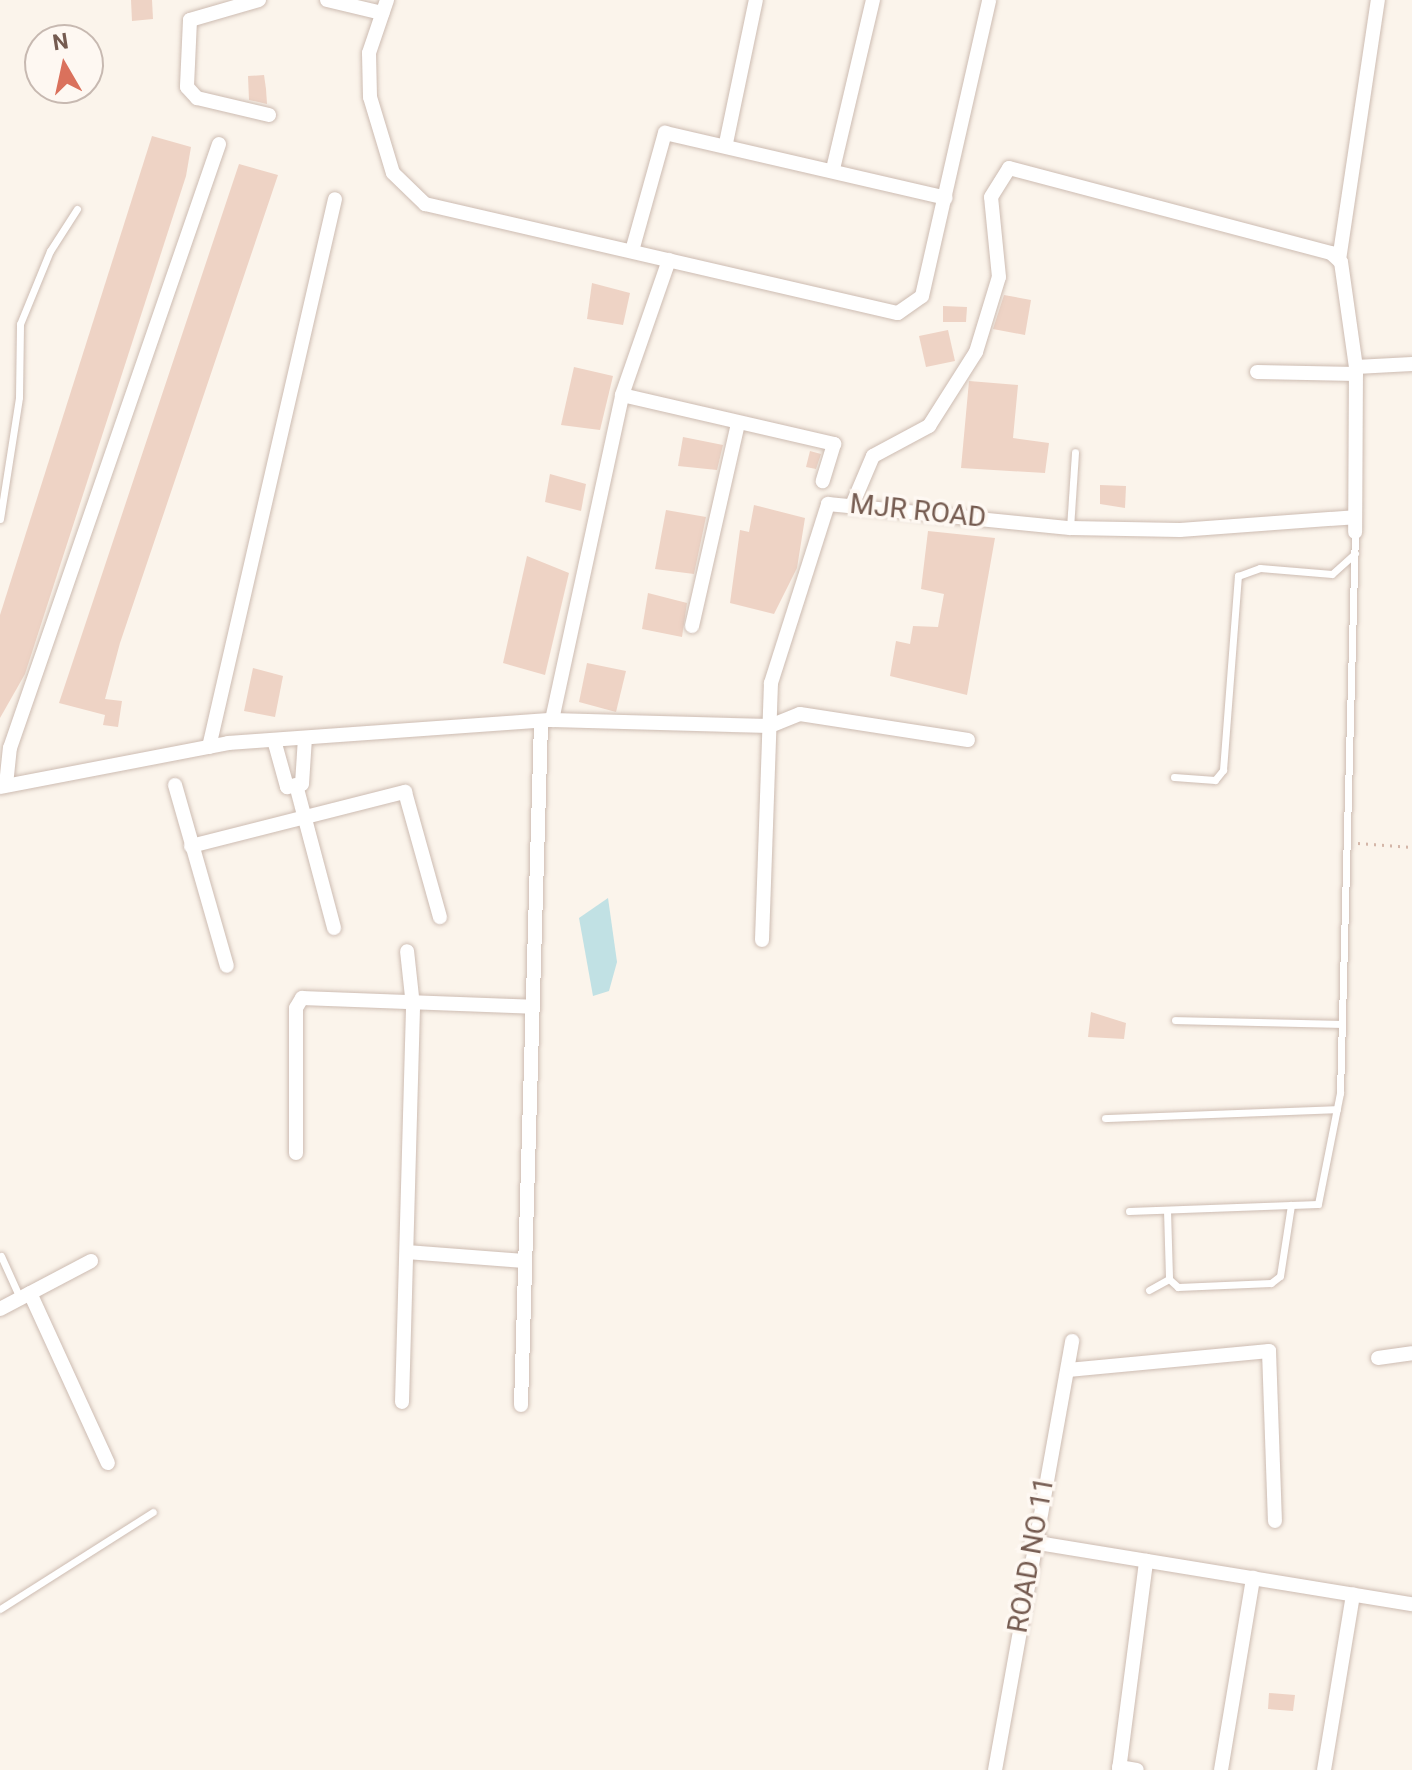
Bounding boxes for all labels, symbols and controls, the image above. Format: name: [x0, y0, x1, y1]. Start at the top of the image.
north arrow: [24, 24, 104, 104]
text: N: [51, 28, 70, 55]
street label: MJR ROAD: [848, 487, 988, 535]
street label: ROAD NO 11: [1001, 1475, 1061, 1635]

